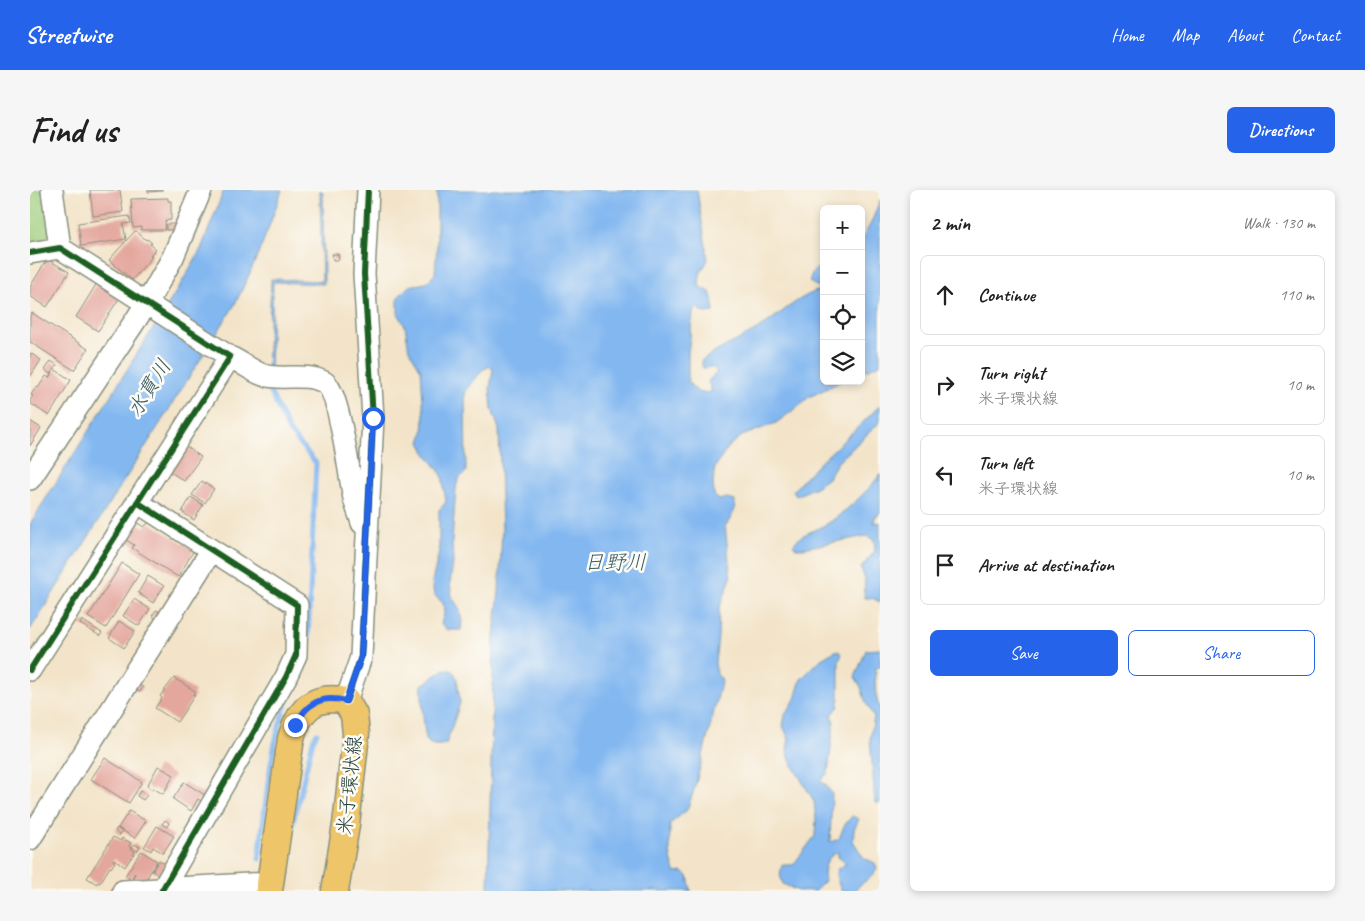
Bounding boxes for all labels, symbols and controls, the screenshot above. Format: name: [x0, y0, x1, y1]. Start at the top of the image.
text: Streetwise: [25, 20, 111, 50]
text: Home: [1111, 24, 1144, 46]
text: Map: [1172, 24, 1199, 46]
text: About: [1227, 24, 1263, 46]
text: Contact: [1291, 24, 1340, 46]
button: Directions: [1227, 107, 1335, 153]
text: Find us: [30, 108, 117, 153]
map controls: [820, 205, 865, 385]
button: +: [820, 205, 865, 250]
text: 2 min: [930, 210, 970, 236]
text: Walk · 130 m: [1243, 213, 1315, 233]
button: −: [820, 250, 865, 295]
icon: ahead: [931, 281, 959, 309]
text: Continue: [978, 283, 1035, 307]
text: 110 m: [1280, 285, 1314, 305]
button: locate: [820, 295, 865, 340]
button: layers: [820, 340, 865, 385]
water label: 水貫川: [121, 354, 177, 422]
text: Turn right: [978, 361, 1045, 385]
icon: right: [931, 371, 959, 399]
text: 10 m: [1287, 375, 1314, 395]
text: 米子環状線: [978, 389, 1058, 409]
route start: [362, 407, 385, 430]
text: Turn left: [978, 451, 1033, 475]
icon: left: [931, 461, 959, 489]
text: 10 m: [1287, 465, 1314, 485]
text: 米子環状線: [978, 479, 1058, 499]
water label: 日野川: [584, 549, 647, 575]
icon: arrive: [931, 551, 959, 579]
text: Arrive at destination: [978, 553, 1114, 577]
button: Save: [930, 630, 1118, 676]
button: Share: [1128, 630, 1315, 676]
route end: [284, 714, 307, 737]
street label: 米子環状線: [332, 734, 367, 836]

